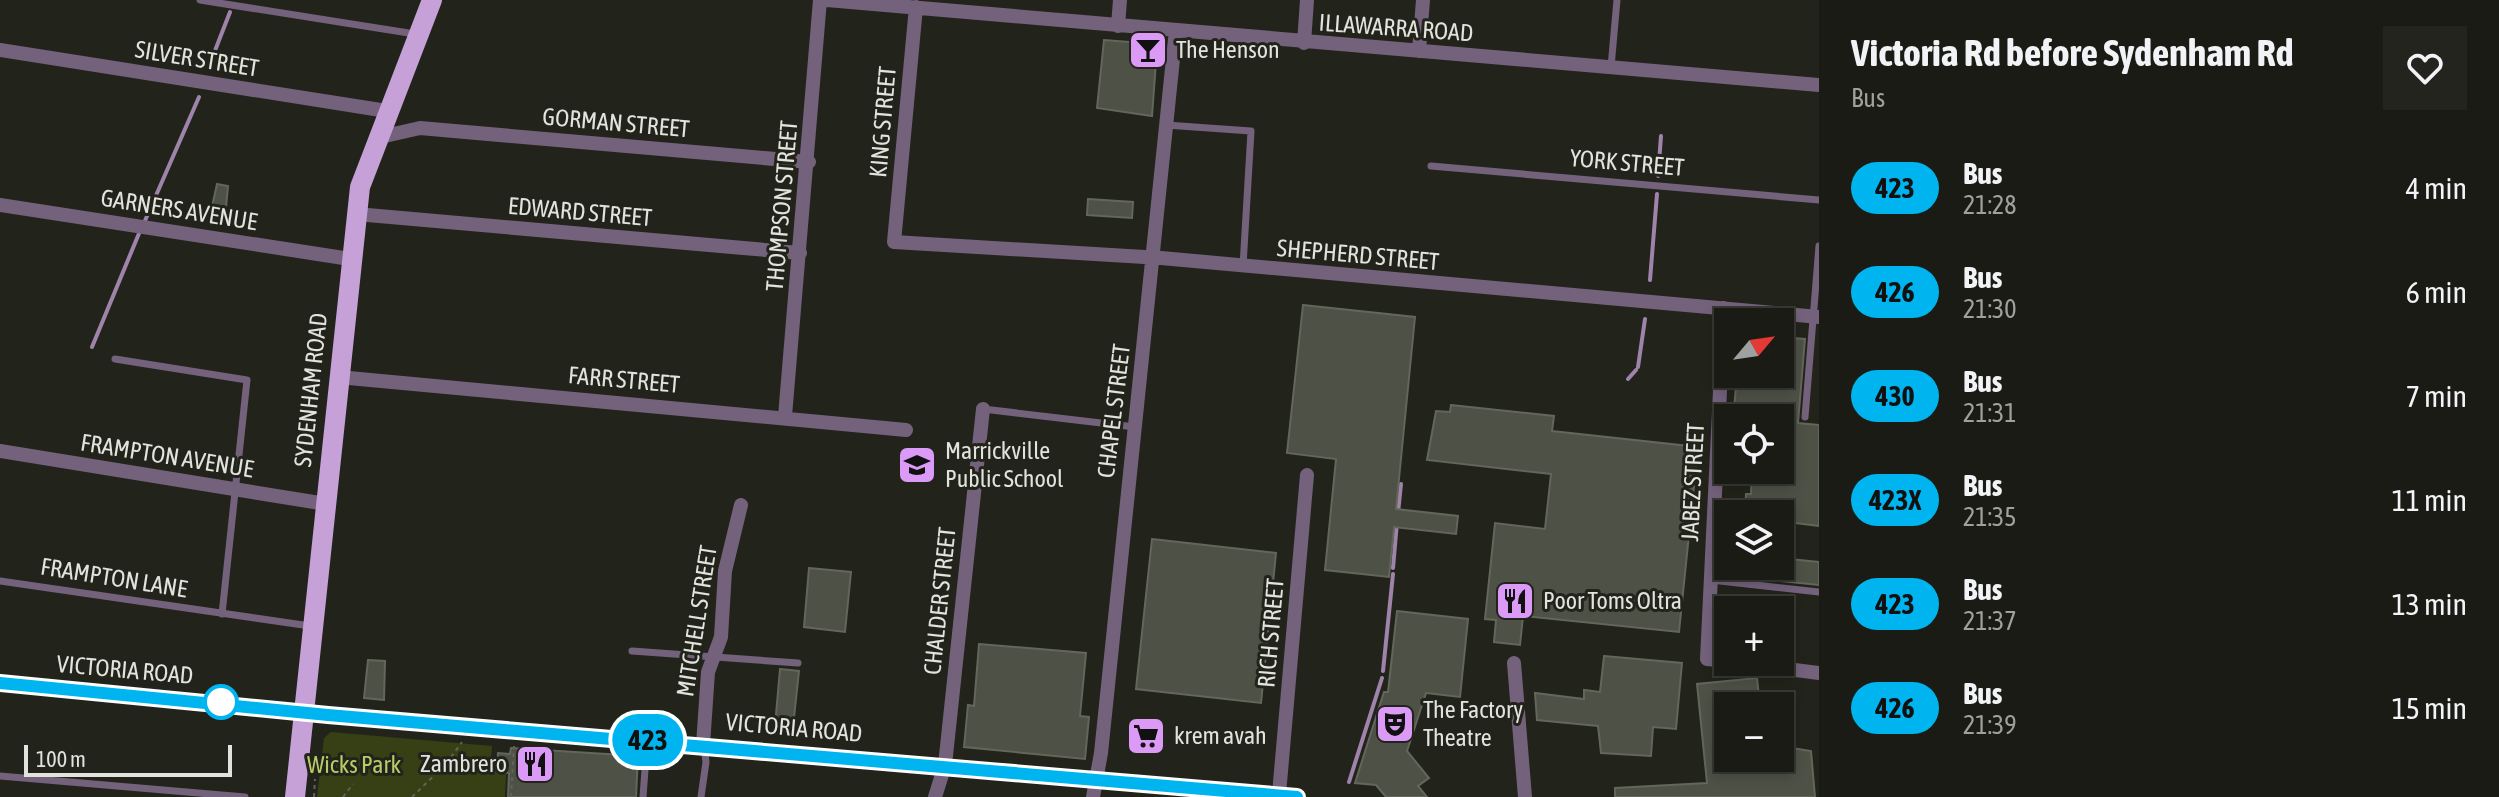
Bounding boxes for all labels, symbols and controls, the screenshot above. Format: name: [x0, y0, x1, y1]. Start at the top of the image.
street label: ILLAWARRA ROAD: [1318, 9, 1474, 46]
button: heart: [2383, 26, 2467, 110]
bar icon: The Henson: [1127, 29, 1169, 71]
text: Victoria Rd before Sydenham Rd: [1851, 31, 2293, 74]
street label: SILVER STREET: [133, 35, 261, 82]
place label: The Henson: [1176, 36, 1280, 63]
street label: KING STREET: [864, 65, 901, 179]
text: Bus: [1851, 83, 1885, 113]
street label: GORMAN STREET: [541, 103, 691, 142]
street label: THOMPSON STREET: [761, 119, 802, 293]
street label: YORK STREET: [1569, 144, 1686, 181]
text: Bus: [1963, 156, 2002, 190]
text: 4 min: [2406, 171, 2467, 205]
text: 423: [1875, 172, 1915, 204]
street label: GARNERS AVENUE: [99, 184, 259, 235]
text: 21:28: [1963, 190, 2017, 220]
street label: EDWARD STREET: [507, 192, 654, 231]
street label: SHEPHERD STREET: [1276, 234, 1441, 275]
text: Bus: [1963, 260, 2002, 294]
text: 6 min: [2406, 275, 2467, 309]
text: 426: [1875, 276, 1915, 308]
text: 21:30: [1963, 294, 2017, 324]
north arrow: [1714, 308, 1794, 388]
map controls: [1714, 308, 1794, 772]
street label: SYDENHAM ROAD: [289, 312, 332, 468]
street label: CHAPEL STREET: [1092, 342, 1135, 479]
street label: FARR STREET: [567, 361, 681, 398]
text: Bus: [1963, 364, 2002, 398]
text: 7 min: [2406, 379, 2467, 413]
text: 430: [1875, 380, 1915, 412]
text: 21:31: [1963, 398, 2017, 428]
button: locate: [1714, 404, 1794, 484]
street label: JABEZ STREET: [1676, 422, 1709, 542]
street label: FRAMPTON AVENUE: [79, 429, 255, 482]
place label: Marrickville Public School: [945, 437, 1064, 492]
school or university icon: Marrickville Public School: [896, 444, 938, 486]
text: Bus: [1963, 468, 2002, 502]
text: 11 min: [2392, 483, 2467, 517]
text: 423X: [1869, 484, 1921, 516]
button: layers: [1714, 500, 1794, 580]
text: 21:35: [1963, 502, 2017, 532]
street label: CHALDER STREET: [918, 525, 961, 676]
street label: MITCHELL STREET: [671, 543, 722, 698]
street label: FRAMPTON LANE: [39, 553, 189, 602]
text: Bus: [1963, 572, 2002, 606]
street label: RICH STREET: [1252, 577, 1289, 689]
restaurant icon: Poor Toms Oltra: [1494, 580, 1536, 622]
place label: Poor Toms Oltra: [1543, 587, 1682, 614]
text: 13 min: [2392, 587, 2467, 621]
text: 423: [1875, 588, 1915, 620]
button: +: [1714, 596, 1794, 676]
text: 21:37: [1963, 606, 2017, 636]
street label: VICTORIA ROAD: [56, 650, 194, 689]
text: Bus: [1963, 676, 2002, 710]
unlabelled marker: [204, 685, 238, 719]
text: 15 min: [2392, 691, 2467, 725]
button: −: [1714, 692, 1794, 772]
text: 426: [1875, 692, 1915, 724]
place label: The Factory Theatre: [1423, 696, 1523, 751]
theatre icon: The Factory Theatre: [1374, 703, 1416, 745]
street label: VICTORIA ROAD: [725, 708, 863, 747]
text: 21:39: [1963, 710, 2017, 740]
line badge: 423: [602, 714, 694, 766]
supermarket icon: krem avah: [1125, 715, 1167, 757]
place label: krem avah: [1174, 722, 1267, 749]
text: 423: [628, 724, 668, 756]
scale bar: [24, 741, 232, 777]
restaurant icon: Zambrero: [514, 743, 556, 785]
text: 100 m: [36, 746, 86, 772]
place label: Zambrero: [420, 750, 507, 777]
park label: Wicks Park: [307, 751, 402, 778]

